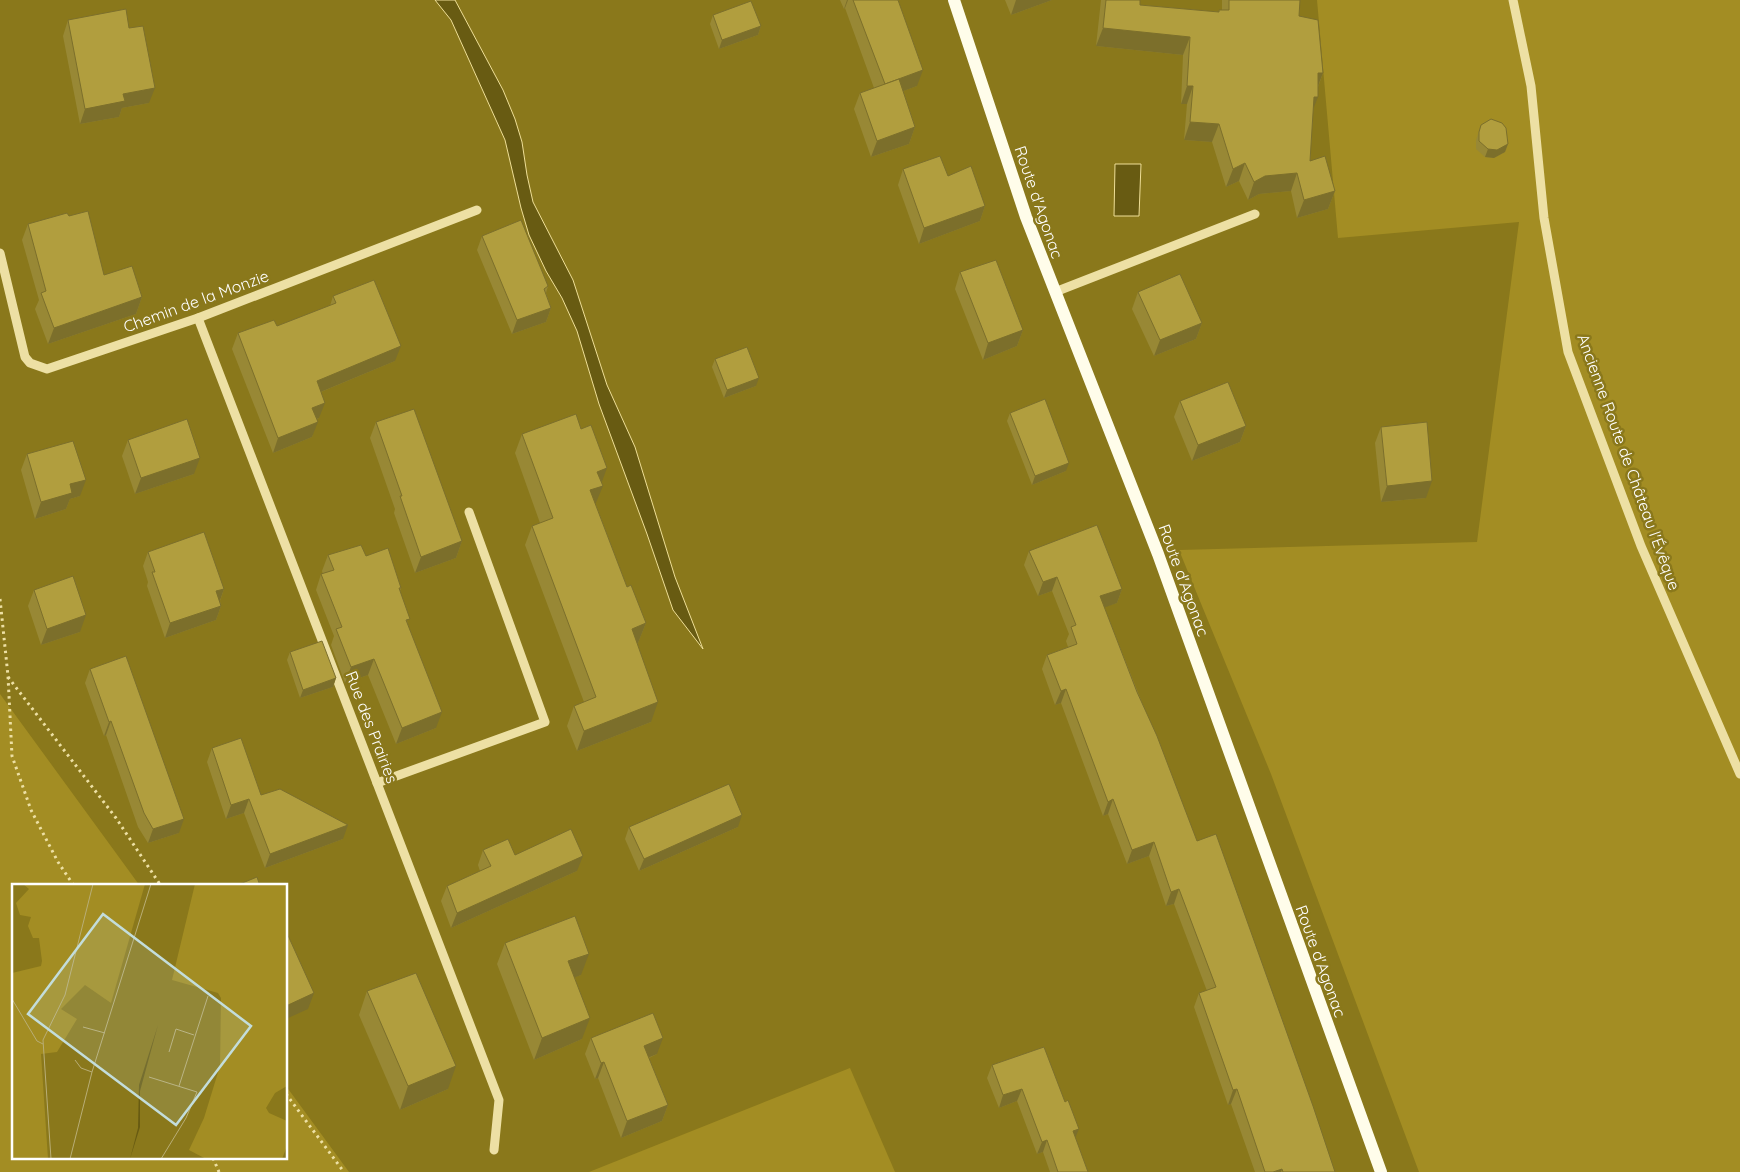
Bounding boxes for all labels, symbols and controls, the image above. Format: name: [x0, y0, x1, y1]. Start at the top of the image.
street label: Route d'Agonac: [1010, 143, 1068, 261]
street label: Chemin de la Monzie: [121, 265, 271, 337]
street label: Ancienne Route de Château l'Évêque: [1573, 331, 1685, 593]
street label: Route d'Agonac: [1154, 521, 1214, 639]
street label: Rue des Prairies: [341, 668, 403, 786]
inset map: [12, 884, 288, 1160]
street label: Route d'Agonac: [1291, 902, 1351, 1020]

